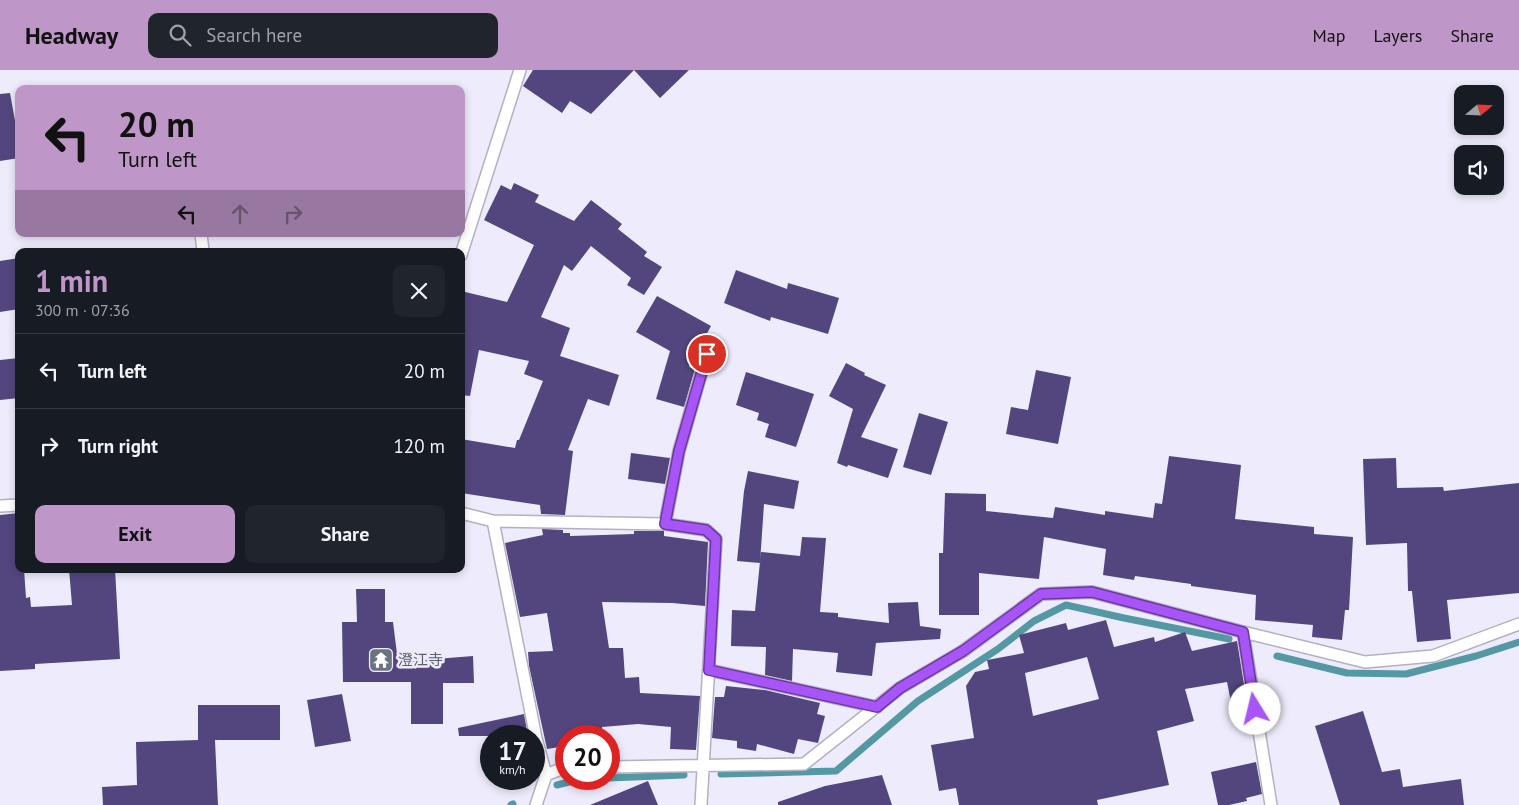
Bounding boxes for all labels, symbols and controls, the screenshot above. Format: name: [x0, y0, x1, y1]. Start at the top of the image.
search box: [148, 13, 498, 58]
text: Headway: [25, 20, 118, 51]
icon: search: [166, 21, 194, 49]
text: Search here: [206, 23, 302, 47]
text: Map: [1313, 24, 1345, 47]
text: Layers: [1373, 24, 1422, 47]
text: Share: [1450, 24, 1494, 47]
north arrow: [1454, 85, 1504, 135]
map controls: [1454, 85, 1504, 195]
text: 20 m: [118, 101, 195, 147]
icon: left: [35, 105, 100, 170]
text: Turn left: [118, 145, 197, 173]
button: sound: [1454, 145, 1504, 195]
icon: left: [173, 200, 201, 228]
icon: ahead: [226, 200, 254, 228]
icon: right: [279, 200, 307, 228]
text: 1 min: [35, 261, 108, 300]
button: close: [393, 265, 445, 317]
text: 300 m · 07:36: [35, 300, 130, 320]
pin: [686, 333, 728, 375]
icon: arrive: [693, 340, 721, 368]
icon: left: [35, 357, 63, 385]
text: Turn left: [78, 359, 147, 383]
text: 20 m: [404, 359, 445, 383]
icon: right: [35, 432, 63, 460]
text: Turn right: [78, 434, 158, 458]
text: 120 m: [393, 434, 445, 458]
button: Exit: [35, 505, 235, 563]
button: Share: [245, 505, 445, 563]
temple icon: 澄江寺: [368, 647, 394, 673]
place label: 澄江寺: [398, 650, 443, 669]
position arrow: [1228, 682, 1280, 734]
speed limit sign: 20: [555, 725, 620, 790]
text: 17: [498, 735, 527, 767]
text: km/h: [499, 762, 526, 777]

